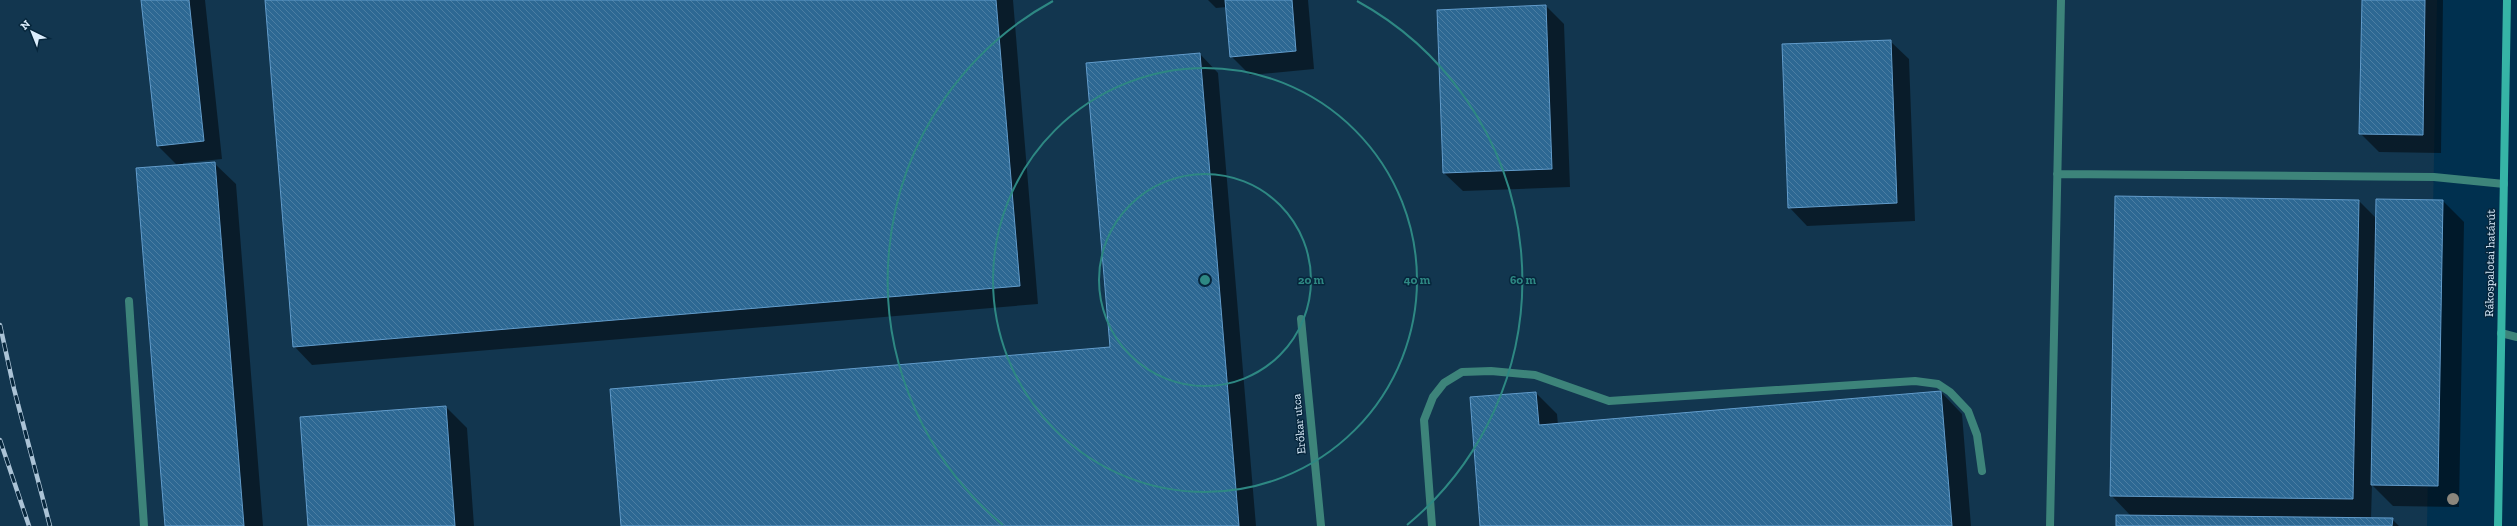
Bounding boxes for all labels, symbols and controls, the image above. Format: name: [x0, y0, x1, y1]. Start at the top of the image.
north arrow: [12, 12, 52, 52]
text: N: [18, 17, 33, 33]
street label: Rákospalotai határút: [2482, 208, 2498, 317]
centre of rings: [1198, 273, 1212, 287]
text: 20 m: [1298, 273, 1325, 287]
text: 40 m: [1404, 273, 1431, 287]
text: 60 m: [1510, 273, 1537, 287]
street label: Erőkar utca: [1289, 393, 1309, 455]

